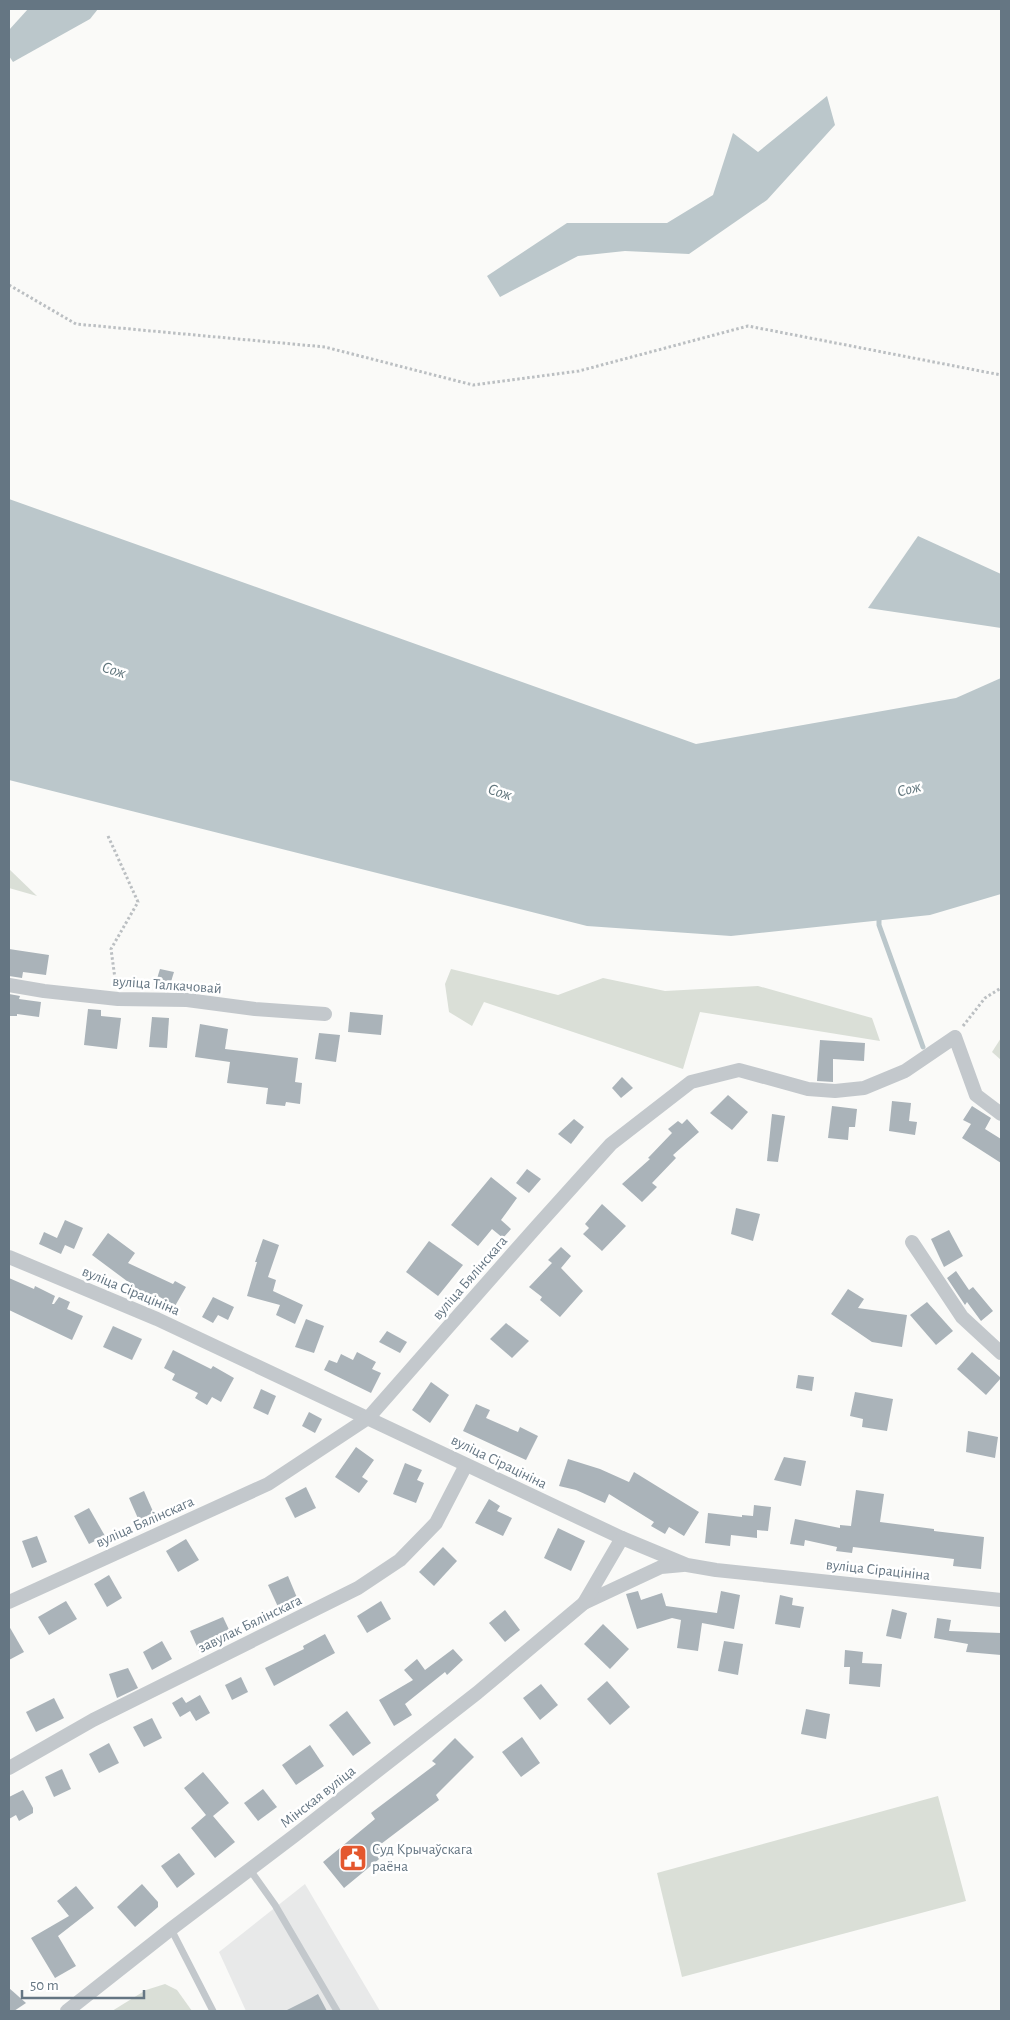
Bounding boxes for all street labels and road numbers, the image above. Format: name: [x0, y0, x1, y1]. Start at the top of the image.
street label: вуліца Талкачовай: [112, 974, 222, 996]
street label: вуліца Бялінскага: [430, 1233, 510, 1323]
street label: вуліца Сірацініна: [80, 1264, 182, 1318]
street label: вуліца Сірацініна: [449, 1432, 549, 1492]
street label: вуліца Бялінскага: [94, 1494, 196, 1550]
street label: вуліца Сірацініна: [825, 1557, 931, 1583]
street label: завулак Бялінскага: [196, 1592, 304, 1656]
street label: Мінская вуліца: [278, 1763, 358, 1831]

